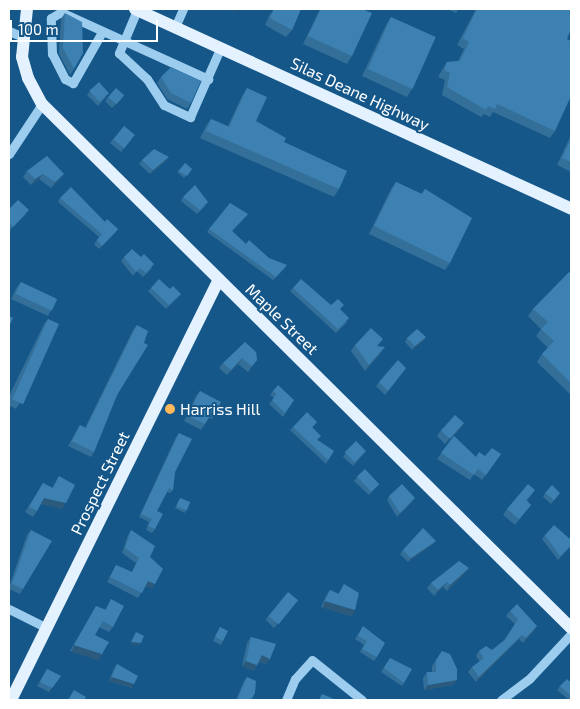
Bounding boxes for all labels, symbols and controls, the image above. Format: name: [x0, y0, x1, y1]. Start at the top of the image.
scale bar: [12, 10, 160, 42]
text: 100 m: [18, 20, 59, 38]
street label: Silas Deane Highway: [288, 53, 432, 135]
street label: Maple Street: [242, 280, 322, 358]
place label: Harriss Hill: [180, 399, 260, 419]
marker: Harriss Hill: [164, 403, 176, 415]
street label: Prospect Street: [67, 428, 133, 538]

